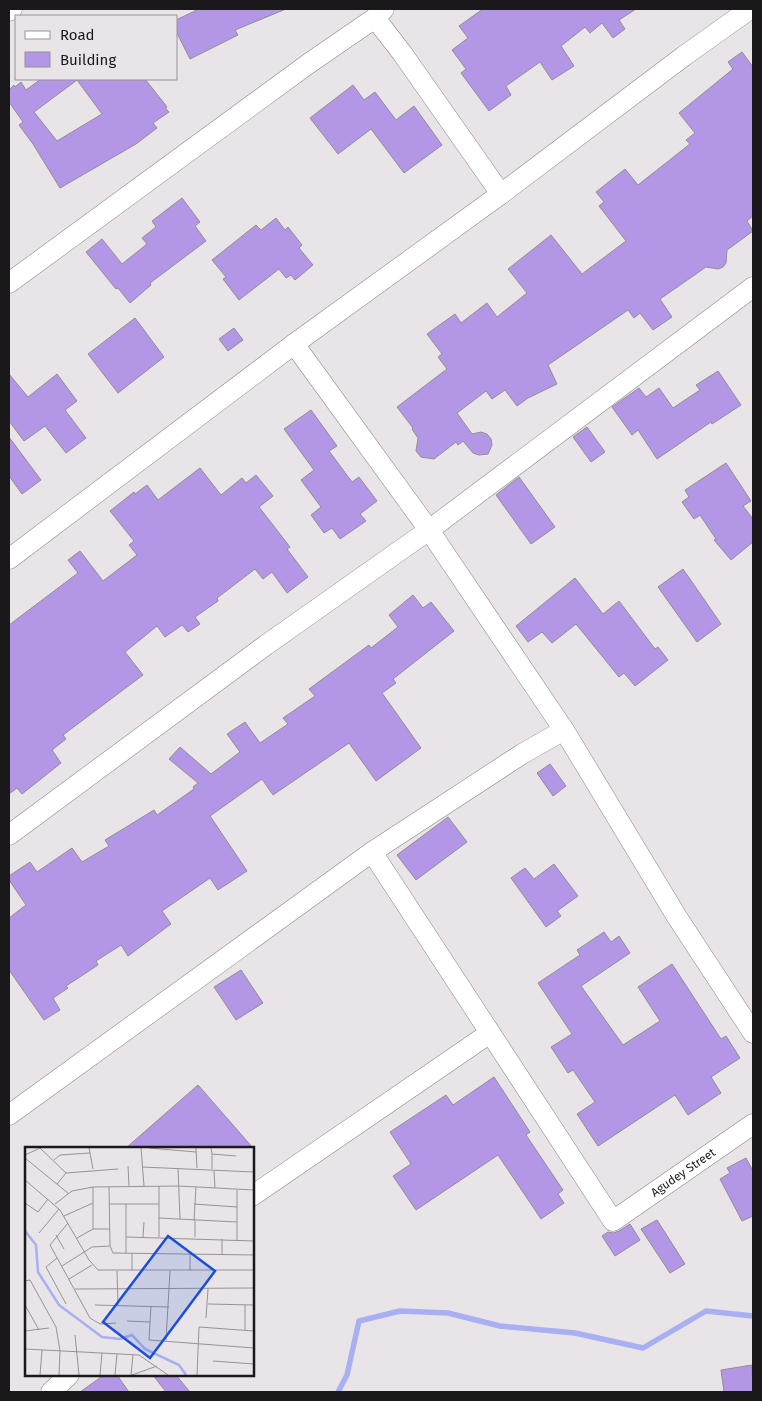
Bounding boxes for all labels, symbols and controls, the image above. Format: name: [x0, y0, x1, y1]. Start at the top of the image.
legend: [15, 15, 178, 80]
text: Road: [60, 26, 95, 44]
text: Building: [60, 51, 116, 69]
street label: Agudey Street: [648, 1145, 719, 1200]
inset map: [25, 1147, 254, 1376]

